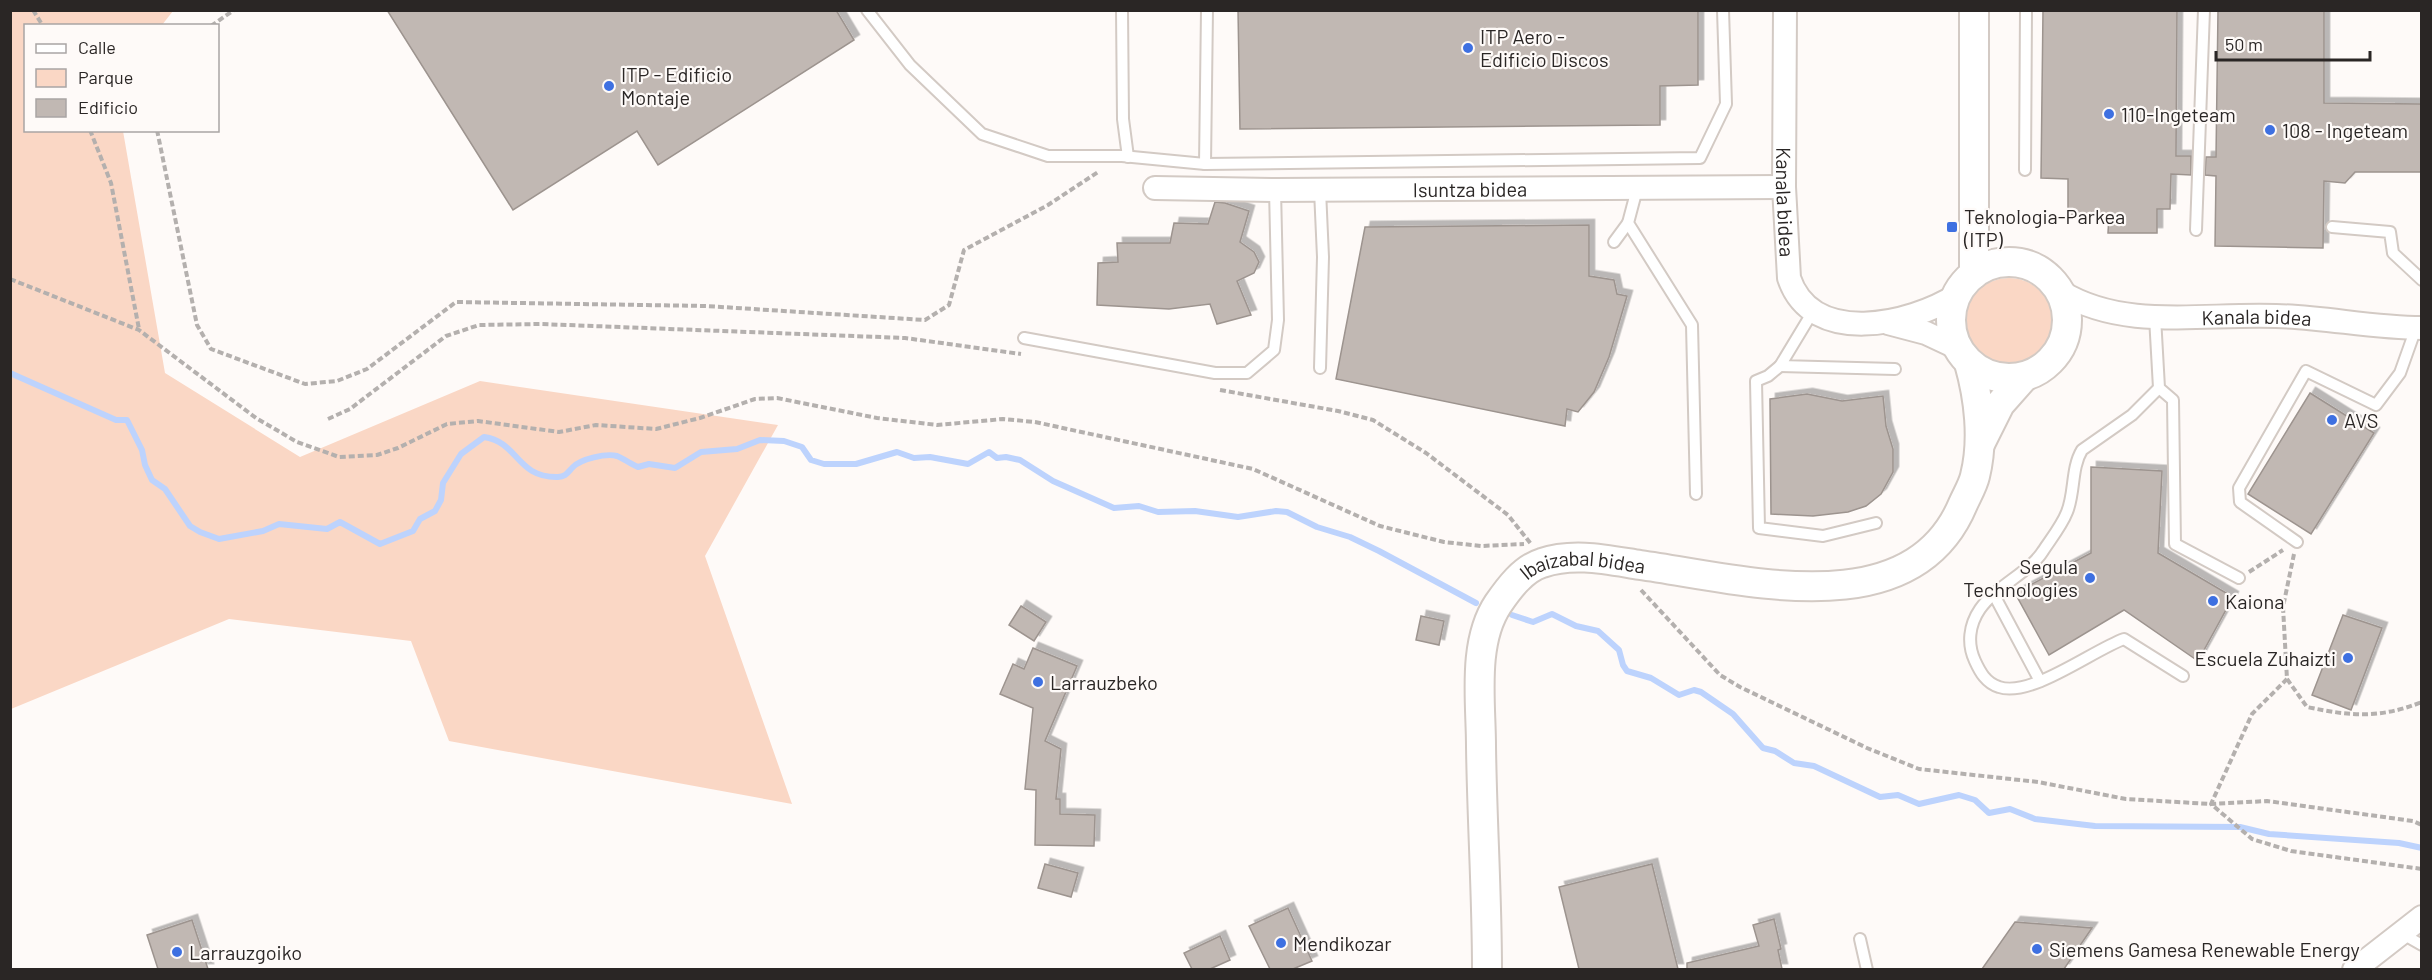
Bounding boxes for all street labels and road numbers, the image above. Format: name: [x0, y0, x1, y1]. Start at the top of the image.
street label: Kanala bidea: [1772, 147, 1800, 258]
street label: Isuntza bidea: [1413, 177, 1527, 201]
street label: Kanala bidea: [2201, 304, 2313, 330]
street label: Ibaizabal bidea: [1514, 545, 1647, 584]

